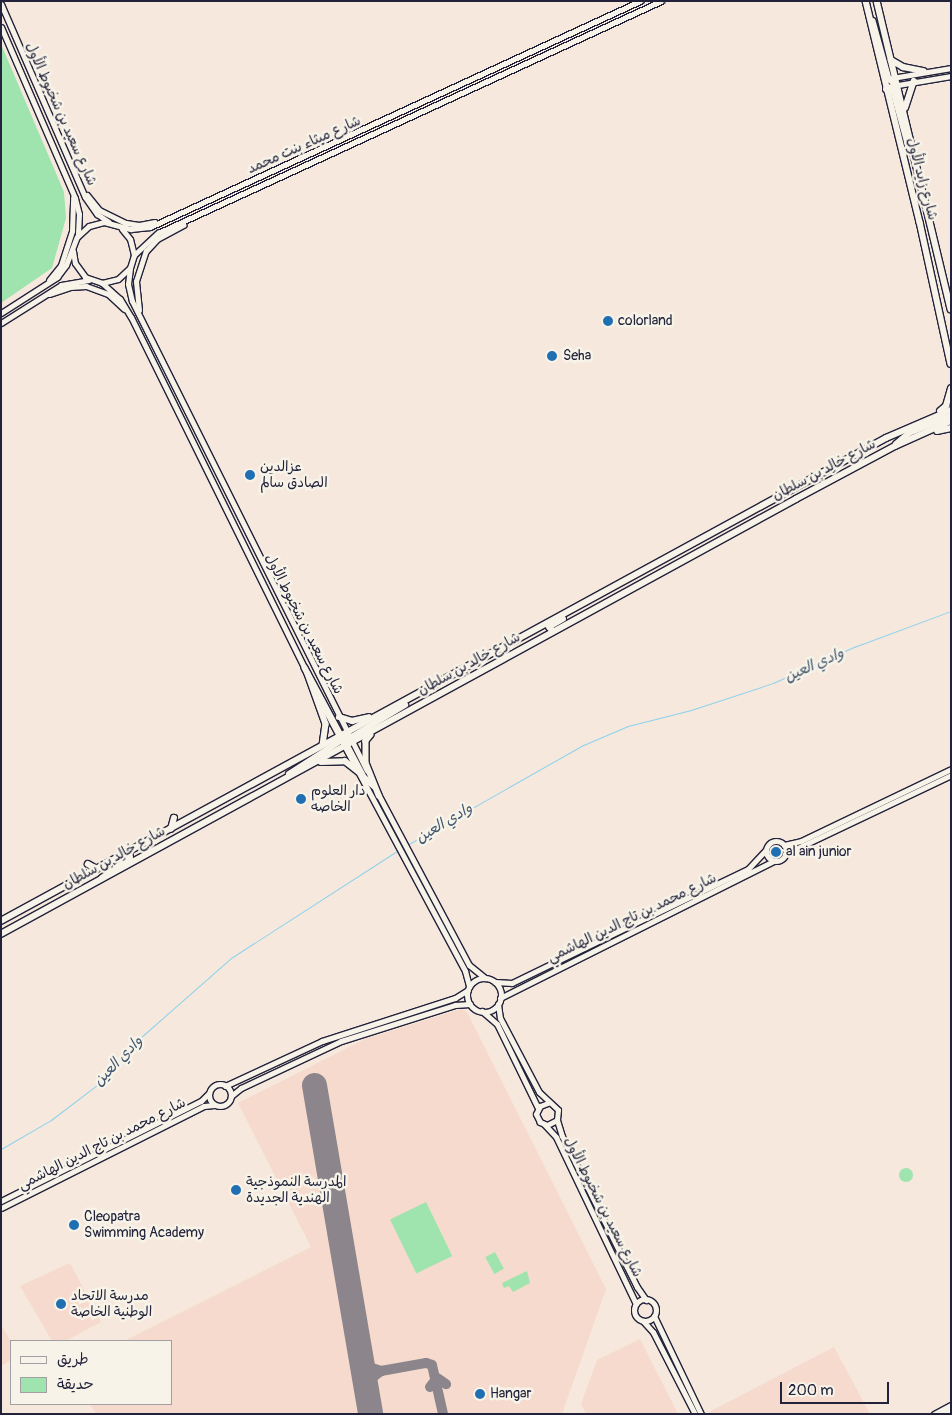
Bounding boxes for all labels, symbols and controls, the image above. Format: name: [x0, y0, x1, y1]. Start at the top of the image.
street label: شارع سعيد بن شخبوط الأول: [22, 40, 100, 188]
street label: شارع ميثاء بنت محمد: [245, 112, 363, 178]
street label: شارع زايد الأول: [903, 136, 941, 222]
place label: colorland: [618, 313, 673, 329]
marker: colorland: [602, 315, 614, 327]
place label: Seha: [563, 348, 591, 364]
marker: Seha: [545, 349, 559, 363]
street label: شارع خالِد بن سلطان: [770, 436, 878, 504]
place label: عزالدين الصادق سالم: [260, 459, 328, 492]
marker: عزالدين الصادق سالم: [244, 469, 256, 481]
street label: شارع سعيد بن شخبوط الأول: [261, 551, 347, 697]
street label: شارع خالِد بن سلطان: [415, 629, 523, 699]
water label: وادي العين: [782, 644, 846, 686]
place label: دار العلوم الخاصه: [311, 783, 365, 816]
marker: دار العلوم الخاصه: [295, 793, 307, 805]
water label: وادي العين: [412, 799, 476, 847]
street label: شارع خالِد بن سلطان: [60, 823, 168, 893]
place label: al ain junior: [786, 844, 852, 860]
marker: al ain junior: [770, 846, 782, 858]
street label: شارع محمد بن تاج الدين الهاشمي: [545, 870, 719, 966]
water label: وادي العين: [90, 1032, 146, 1090]
street label: شارع محمد بن تاج الدين الهاشمي: [15, 1094, 189, 1194]
street label: شارع سعيد بن شخبوط الأول: [560, 1134, 646, 1280]
place label: المدرسة النموذجية الهندية الجديدة: [246, 1174, 346, 1206]
marker: المدرسة النموذجية الهندية الجديدة: [230, 1184, 242, 1196]
place label: Cleopatra Swimming Academy: [84, 1209, 204, 1242]
marker: Cleopatra Swimming Academy: [68, 1219, 80, 1231]
place label: مدرسة الاتحاد الوطنية الخاصة: [71, 1288, 152, 1320]
marker: مدرسة الاتحاد الوطنية الخاصة: [55, 1298, 67, 1310]
legend: [10, 1340, 172, 1405]
text: طريق: [57, 1350, 89, 1369]
scale bar: [782, 1372, 891, 1404]
text: حديقة: [57, 1375, 94, 1394]
text: 200 m: [788, 1381, 833, 1400]
place label: Hangar: [490, 1386, 531, 1402]
marker: Hangar: [474, 1388, 486, 1400]

